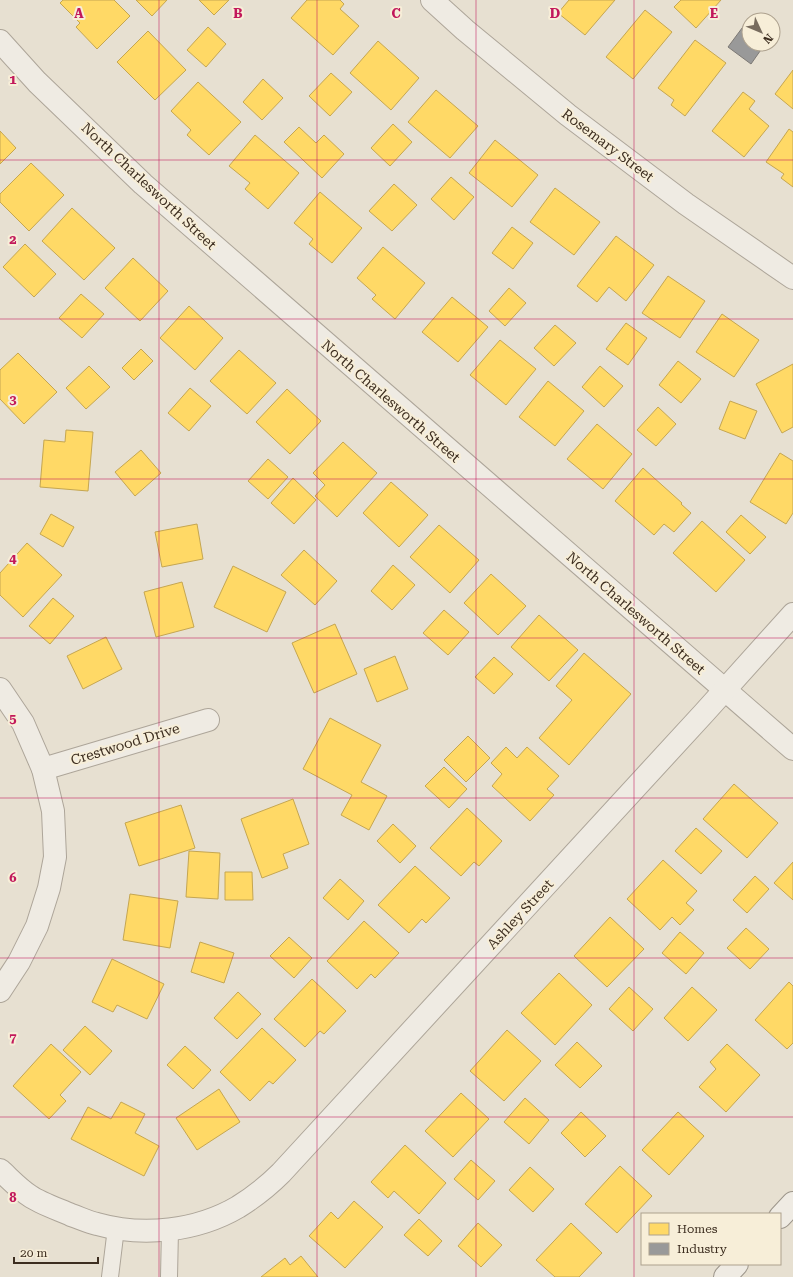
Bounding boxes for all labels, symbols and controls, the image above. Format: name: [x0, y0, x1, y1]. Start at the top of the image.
text: A: [74, 6, 84, 21]
text: B: [233, 6, 243, 21]
text: C: [391, 6, 401, 21]
text: D: [550, 6, 560, 21]
text: E: [710, 6, 718, 21]
north arrow: [741, 12, 781, 52]
text: N: [760, 31, 775, 47]
text: 1: [9, 72, 17, 87]
street label: Rosemary Street: [559, 105, 657, 185]
street label: North Charlesworth Street: [78, 119, 220, 253]
text: 2: [9, 232, 17, 247]
street label: North Charlesworth Street: [318, 336, 464, 466]
text: 3: [9, 392, 17, 407]
street label: North Charlesworth Street: [563, 548, 709, 678]
text: 4: [9, 551, 17, 566]
text: 5: [9, 711, 17, 726]
street label: Crestwood Drive: [69, 720, 182, 768]
text: 6: [9, 870, 17, 885]
street label: Ashley Street: [484, 876, 556, 952]
text: 7: [9, 1030, 17, 1045]
text: 8: [9, 1190, 17, 1205]
legend: [641, 1213, 781, 1265]
text: Homes: [677, 1222, 718, 1236]
scale bar: [14, 1239, 98, 1265]
text: Industry: [677, 1242, 728, 1256]
text: 20 m: [20, 1246, 47, 1260]

